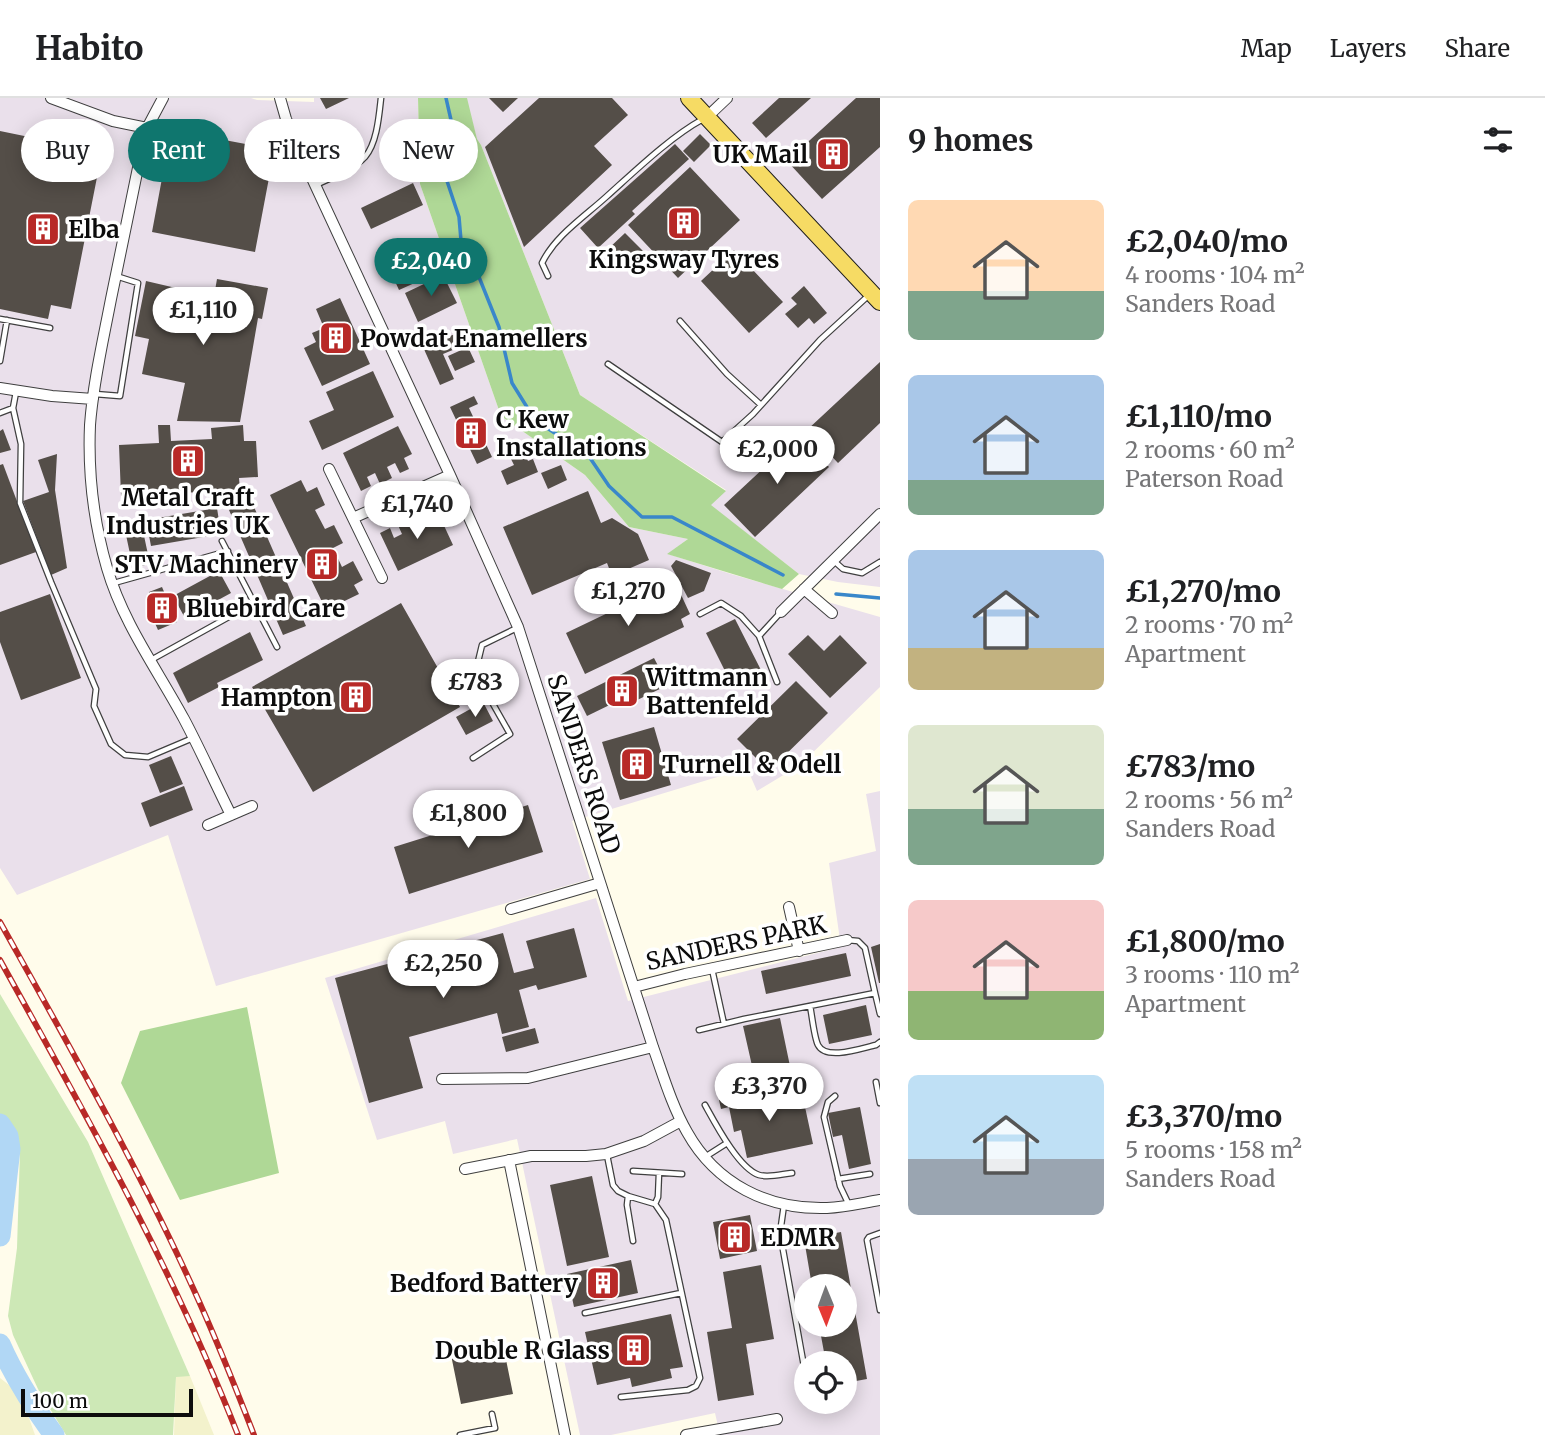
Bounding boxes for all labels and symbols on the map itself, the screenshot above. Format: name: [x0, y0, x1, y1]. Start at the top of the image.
building icon: UK Mail: [814, 135, 852, 173]
place label: UK Mail: [713, 139, 808, 170]
building icon: Kingsway Tyres: [665, 204, 703, 242]
building icon: Elba: [24, 210, 62, 248]
place label: Elba: [68, 214, 120, 245]
pin: £2,040: [374, 238, 488, 298]
place label: Kingsway Tyres: [589, 244, 779, 275]
pin: £1,110: [146, 288, 260, 347]
building icon: Powdat Enamellers: [317, 319, 355, 357]
place label: Powdat Enamellers: [360, 323, 588, 354]
place label: C Kew Installations: [496, 404, 647, 463]
building icon: C Kew Installations: [452, 414, 490, 452]
pin: £2,000: [720, 426, 834, 486]
building icon: Metal Craft Industries UK: [169, 442, 207, 480]
place label: Metal Craft Industries UK: [106, 482, 270, 541]
pin: £1,740: [360, 482, 474, 541]
building icon: STV Machinery: [303, 545, 341, 583]
place label: STV Machinery: [114, 549, 299, 580]
pin: £1,270: [571, 568, 685, 628]
building icon: Bluebird Care: [143, 589, 181, 627]
place label: Bluebird Care: [186, 593, 345, 624]
pin: £783: [434, 660, 516, 719]
place label: Wittmann Battenfeld: [645, 662, 769, 721]
street label: SANDERS ROAD: [540, 670, 628, 858]
building icon: Wittmann Battenfeld: [603, 672, 641, 710]
building icon: Hampton: [337, 678, 375, 716]
place label: Hampton: [220, 682, 332, 713]
building icon: Turnell & Odell: [618, 745, 656, 783]
place label: Turnell & Odell: [662, 749, 842, 780]
pin: £1,800: [411, 790, 525, 850]
street label: SANDERS PARK: [643, 909, 830, 977]
pin: £2,250: [386, 940, 500, 1000]
pin: £3,370: [712, 1063, 826, 1123]
building icon: EDMR: [716, 1218, 754, 1256]
place label: EDMR: [760, 1222, 836, 1253]
building icon: Bedford Battery: [584, 1264, 622, 1302]
place label: Bedford Battery: [390, 1268, 579, 1299]
north arrow: [794, 1274, 858, 1337]
building icon: Double R Glass: [615, 1331, 653, 1369]
place label: Double R Glass: [435, 1335, 610, 1366]
scale bar: [21, 1386, 192, 1418]

